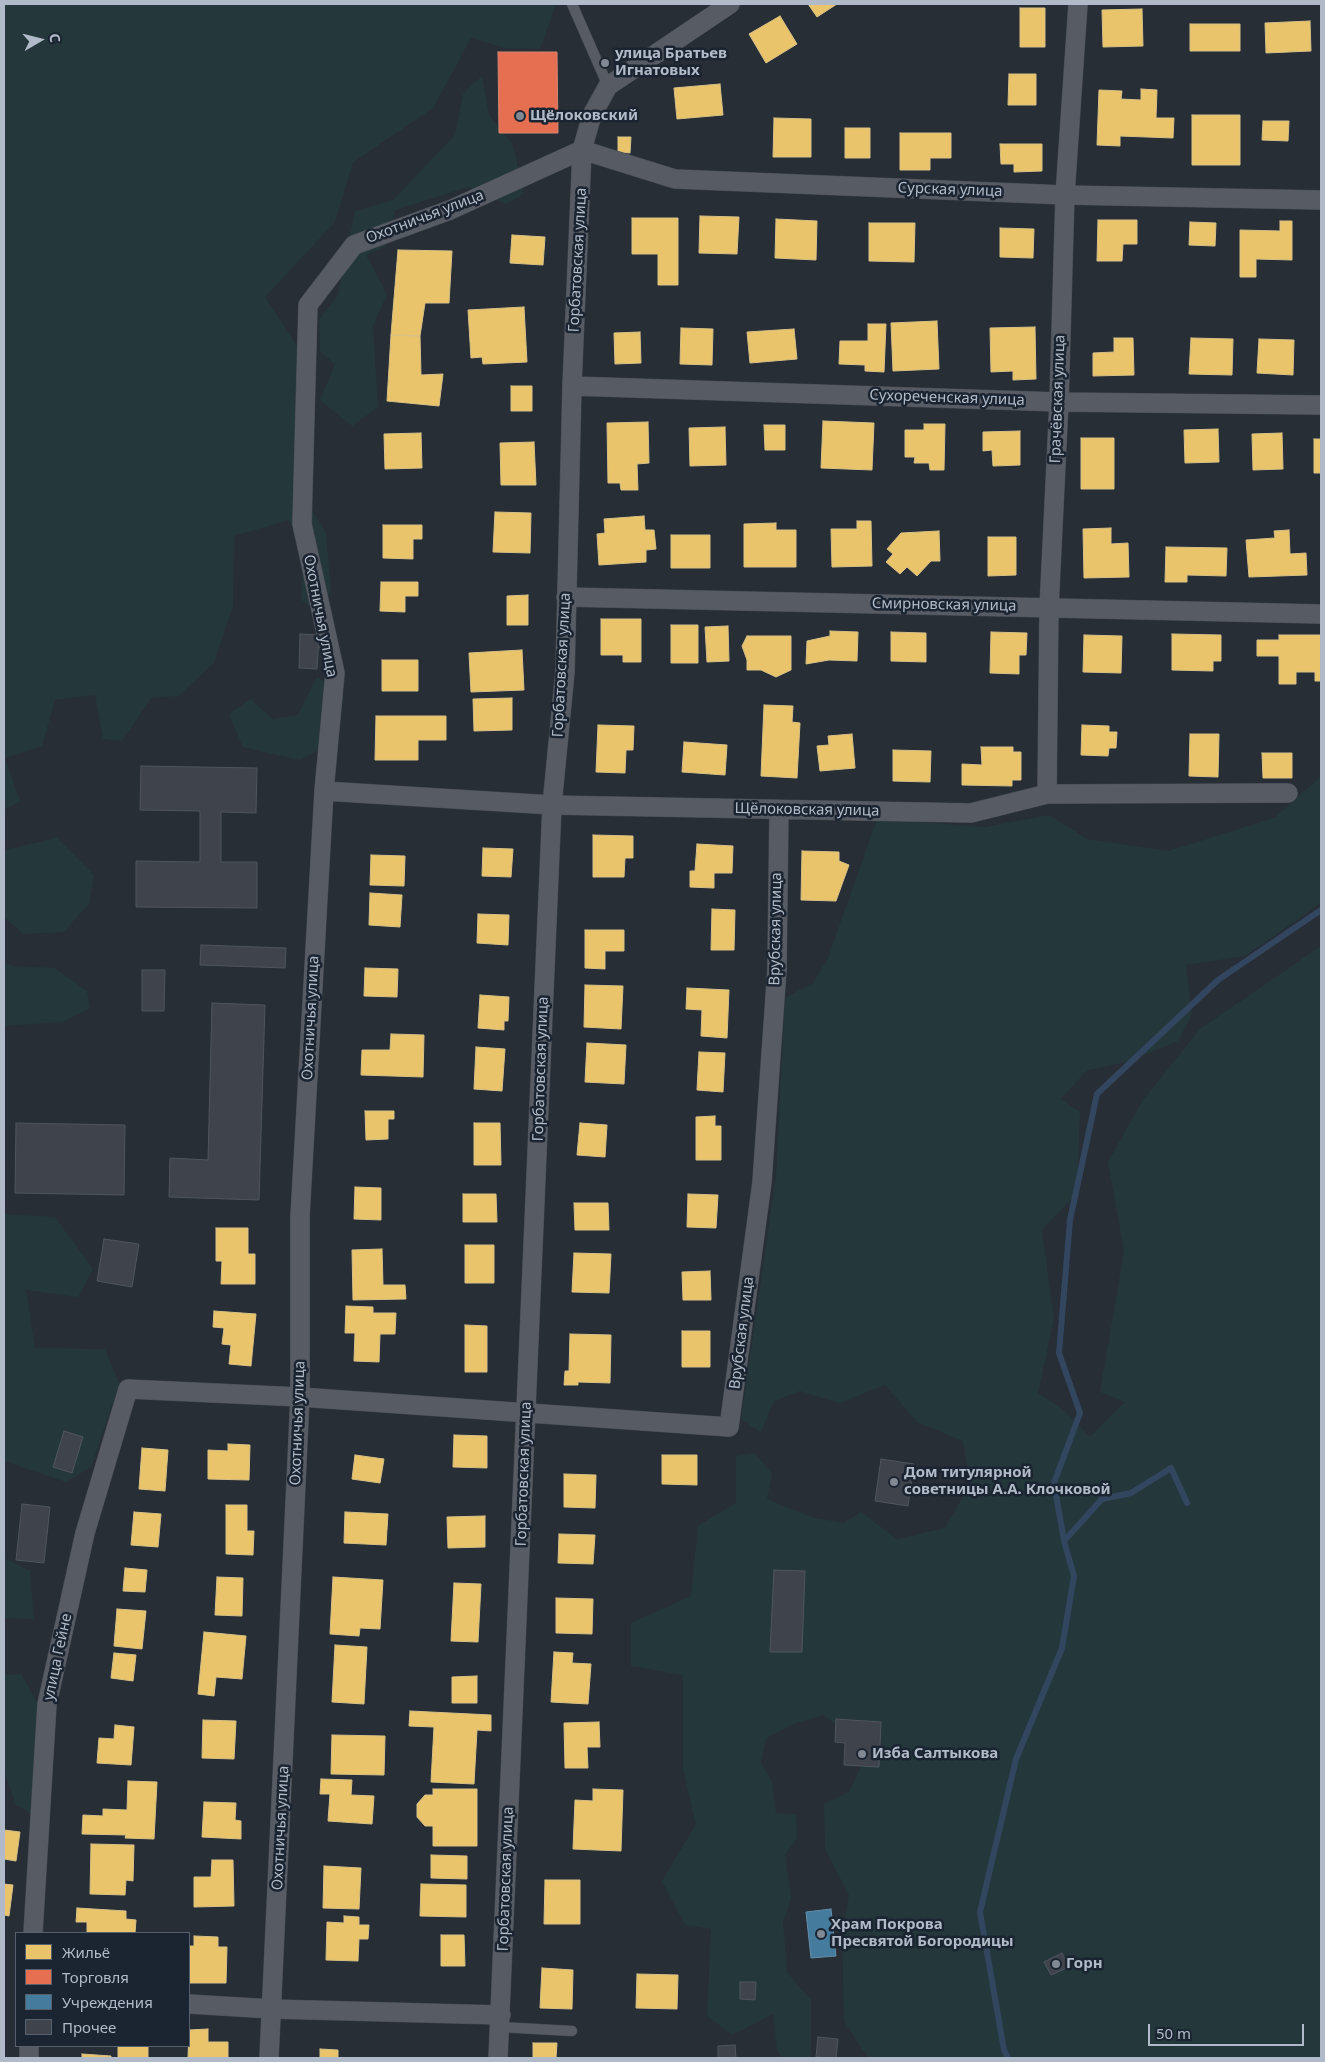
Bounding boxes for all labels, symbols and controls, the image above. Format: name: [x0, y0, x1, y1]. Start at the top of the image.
north arrow: [15, 15, 65, 65]
text: С: [45, 32, 65, 44]
place label: улица Братьев Игнатовых: [615, 45, 727, 80]
marker: улица Братьев Игнатовых: [599, 57, 611, 69]
place label: Щёлоковский: [530, 107, 638, 125]
marker: Щёлоковский: [514, 110, 526, 122]
street label: Сурская улица: [897, 179, 1003, 201]
street label: Охотничья улица: [364, 186, 486, 248]
street label: Горбатовская улица: [565, 187, 591, 333]
street label: Грачёвская улица: [1047, 334, 1069, 464]
street label: Сухореченская улица: [869, 386, 1025, 410]
street label: Охотничья улица: [299, 553, 341, 679]
street label: Горбатовская улица: [549, 592, 575, 738]
street label: Смирновская улица: [872, 595, 1016, 615]
street label: Щёлоковская улица: [734, 800, 880, 820]
street label: Врубская улица: [766, 872, 786, 986]
street label: Охотничья улица: [299, 955, 323, 1081]
street label: Горбатовская улица: [529, 996, 553, 1142]
street label: Врубская улица: [726, 1276, 758, 1390]
street label: Охотничья улица: [287, 1360, 309, 1486]
street label: Горбатовская улица: [512, 1401, 536, 1547]
place label: Дом титулярной советницы А.А. Клочковой: [904, 1464, 1111, 1499]
marker: Дом титулярной советницы А.А. Клочковой: [888, 1476, 900, 1488]
street label: улица Гейне: [40, 1612, 76, 1702]
place label: Изба Салтыкова: [872, 1745, 998, 1763]
marker: Изба Салтыкова: [856, 1748, 868, 1760]
street label: Охотничья улица: [269, 1765, 293, 1891]
street label: Горбатовская улица: [494, 1806, 518, 1952]
place label: Храм Покрова Пресвятой Богородицы: [831, 1916, 1014, 1951]
marker: Храм Покрова Пресвятой Богородицы: [815, 1928, 827, 1940]
legend: [15, 1932, 190, 2047]
text: Жильё: [62, 1942, 110, 1962]
place label: Горн: [1066, 1955, 1103, 1973]
marker: Горн: [1050, 1958, 1062, 1970]
text: Торговля: [62, 1967, 129, 1987]
text: Учреждения: [62, 1992, 153, 2012]
scale bar: [1150, 2014, 1306, 2046]
text: Прочее: [62, 2017, 116, 2037]
text: 50 m: [1156, 2023, 1191, 2043]

